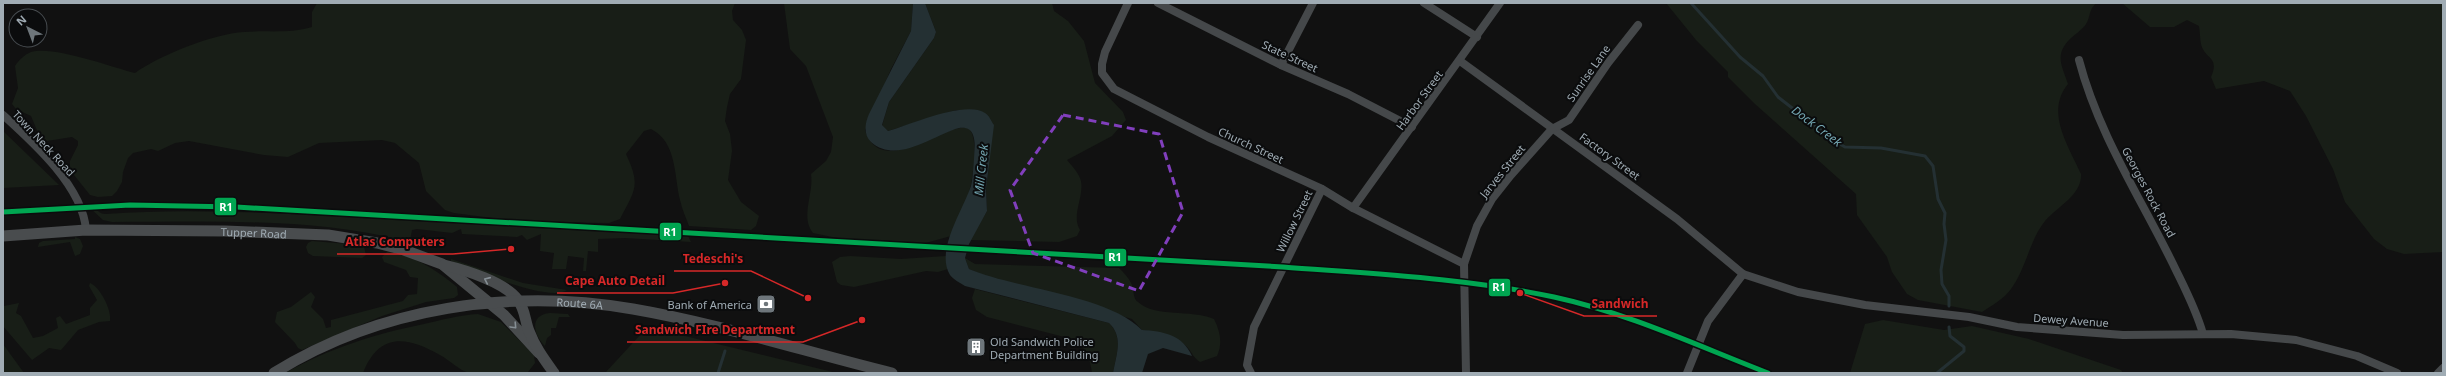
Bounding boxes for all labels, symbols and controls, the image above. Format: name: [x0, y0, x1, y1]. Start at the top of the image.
north arrow: [8, 8, 48, 48]
text: N: [13, 12, 29, 29]
street label: State Street: [1260, 37, 1320, 75]
street label: Sunrise Lane: [1563, 42, 1613, 104]
street label: Harbor Street: [1392, 67, 1446, 133]
water label: Dock Creek: [1788, 102, 1846, 151]
street label: Town Neck Road: [9, 107, 79, 179]
street label: Church Street: [1216, 123, 1286, 167]
street label: Factory Street: [1577, 129, 1643, 183]
street label: Jarves Street: [1475, 141, 1528, 202]
water label: Mill Creek: [970, 142, 992, 197]
street label: Georges Rock Road: [2119, 144, 2179, 240]
street label: Willow Street: [1272, 187, 1316, 255]
line badge: R1: [214, 197, 237, 216]
text: R1: [219, 199, 233, 214]
line badge: R1: [659, 222, 682, 241]
street label: Tupper Road: [221, 223, 287, 241]
text: R1: [663, 224, 677, 239]
callout: Atlas Computers: [337, 230, 453, 254]
text: Atlas Computers: [345, 233, 445, 250]
callout: Tedeschi's: [674, 247, 751, 271]
line badge: R1: [1104, 248, 1127, 267]
text: R1: [1108, 249, 1122, 264]
text: Tedeschi's: [683, 250, 743, 267]
callout: Cape Auto Detail: [557, 269, 673, 293]
text: Cape Auto Detail: [565, 272, 665, 289]
one-way arrow: [483, 277, 491, 285]
line badge: R1: [1488, 278, 1511, 297]
text: R1: [1492, 279, 1506, 294]
callout: Sandwich: [1584, 292, 1657, 316]
bank icon: Bank of America: [755, 293, 777, 315]
street label: Route 6A: [556, 294, 605, 312]
text: Sandwich: [1591, 295, 1649, 312]
place label: Bank of America: [667, 297, 752, 312]
street label: Dewey Avenue: [2033, 310, 2109, 330]
callout: Sandwich FIre Department: [627, 318, 803, 342]
one-way arrow: [509, 321, 517, 329]
text: Sandwich FIre Department: [635, 321, 795, 338]
place label: Old Sandwich Police Department Building: [990, 334, 1099, 362]
building icon: Old Sandwich Police Department Building: [965, 336, 987, 358]

